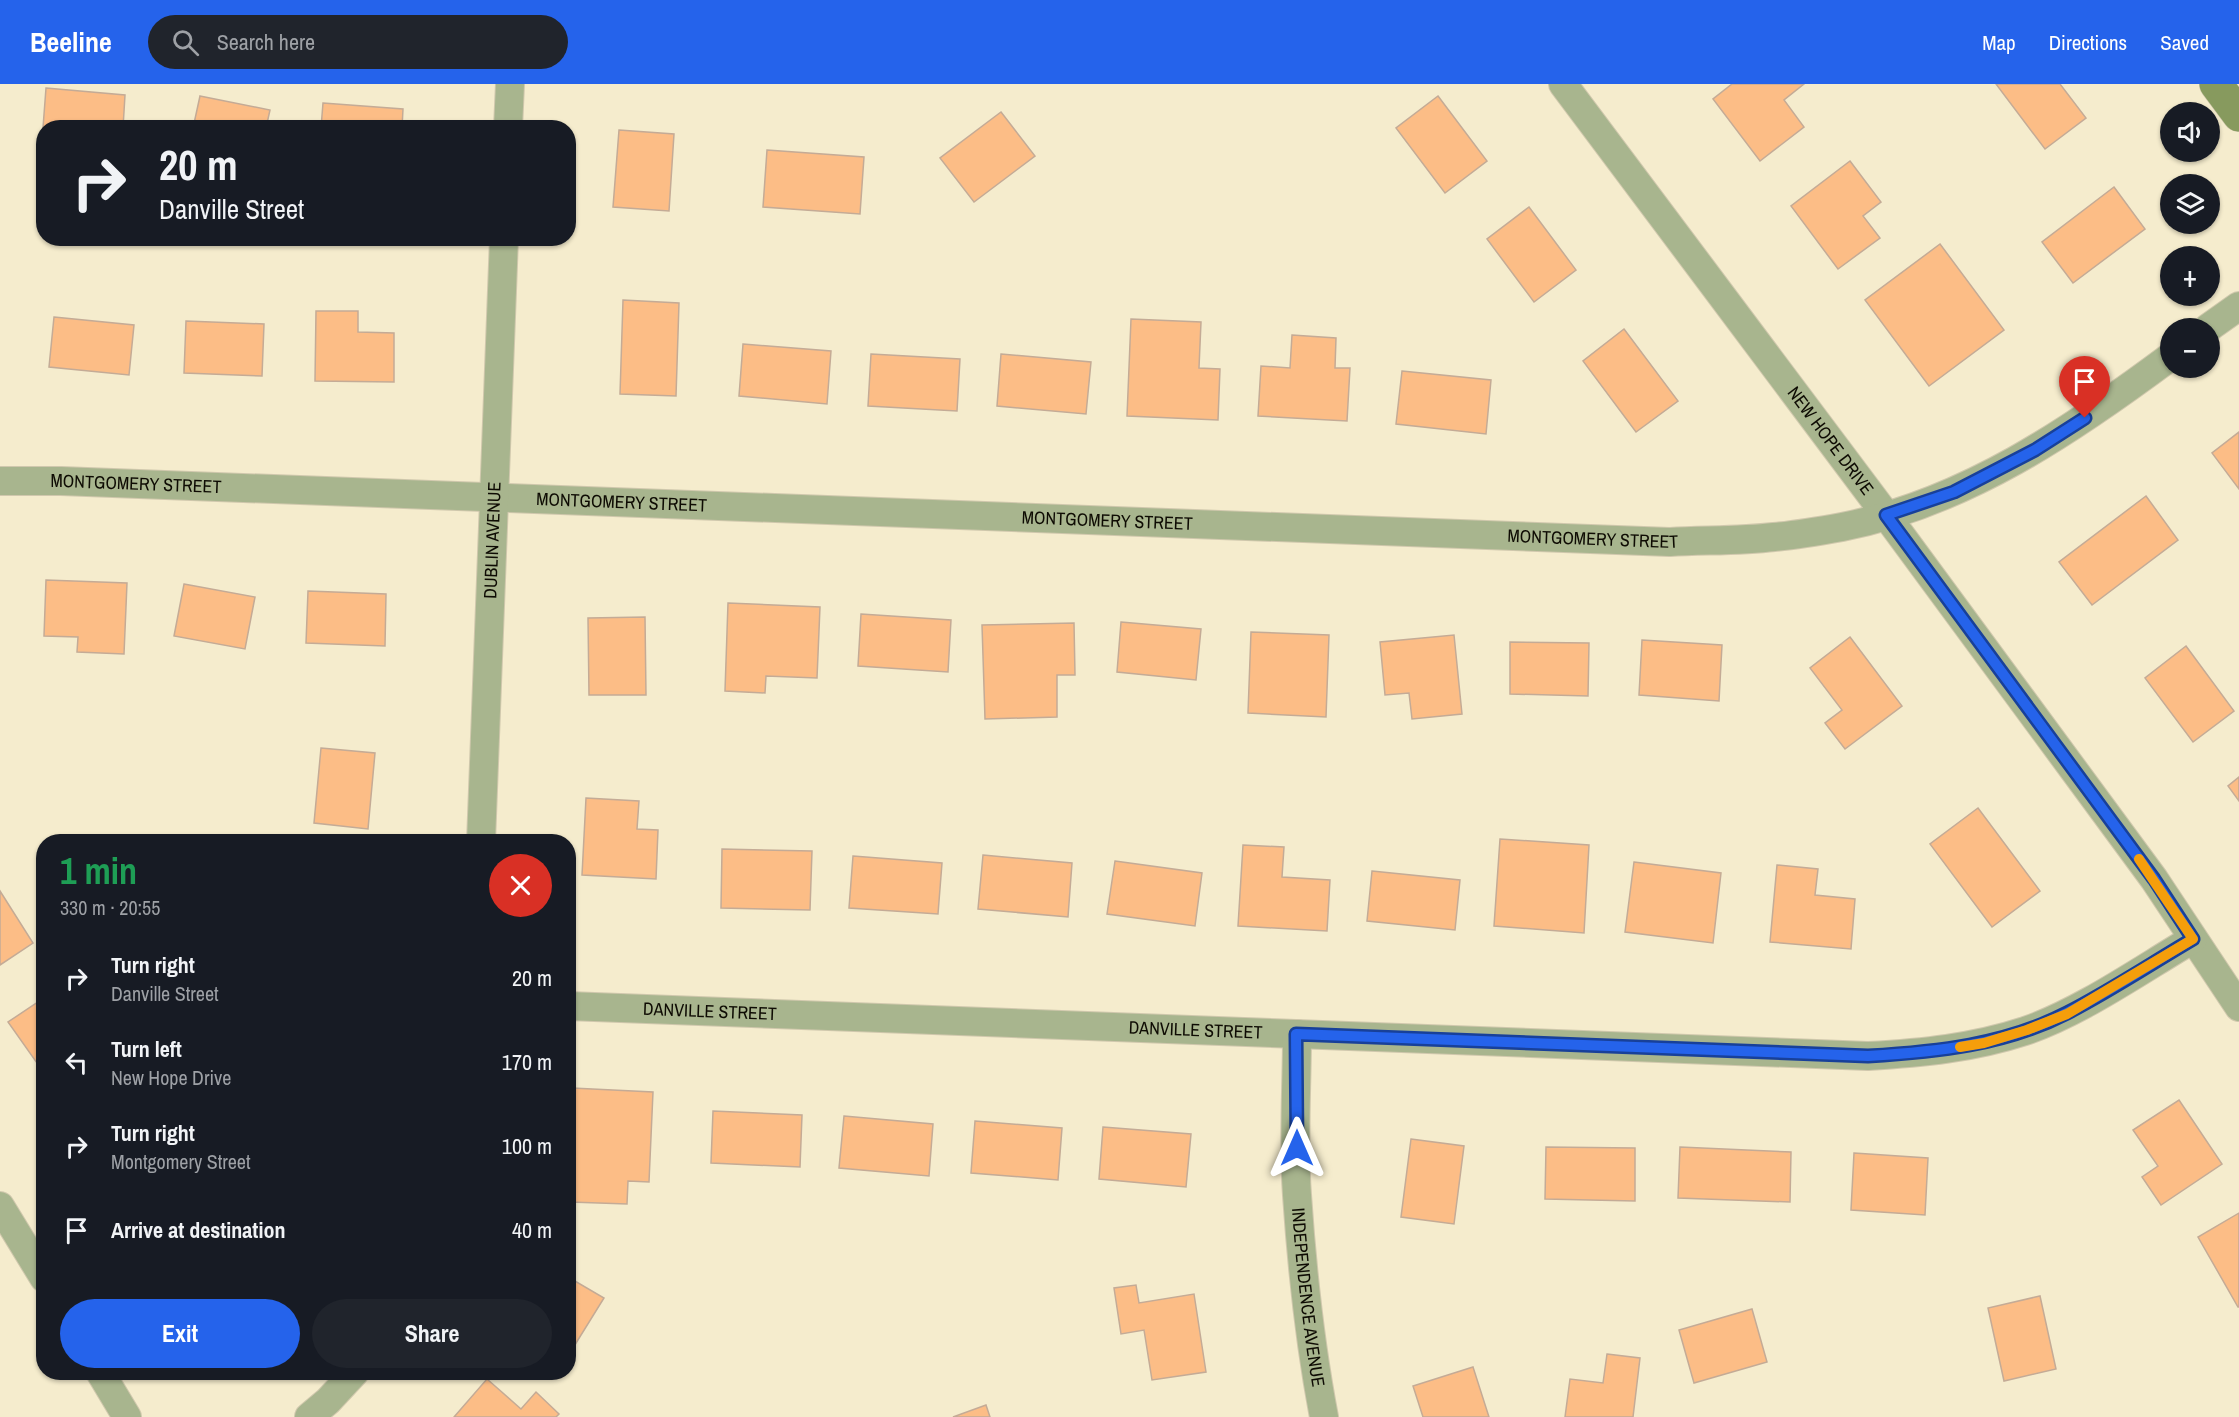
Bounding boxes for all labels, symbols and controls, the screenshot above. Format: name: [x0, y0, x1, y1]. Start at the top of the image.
search box: [148, 15, 568, 69]
text: Beeline: [30, 23, 112, 61]
icon: search: [169, 26, 202, 59]
text: Search here: [217, 27, 315, 57]
text: Map: [1982, 28, 2016, 57]
text: Directions: [2049, 28, 2127, 57]
text: Saved: [2160, 28, 2209, 57]
map controls: [2160, 102, 2220, 378]
button: sound: [2160, 102, 2220, 162]
text: 20 m: [159, 137, 238, 193]
icon: right: [60, 144, 138, 222]
button: layers: [2160, 174, 2220, 234]
text: Danville Street: [159, 191, 304, 227]
button: +: [2160, 246, 2220, 306]
button: −: [2160, 318, 2220, 378]
pin: [2059, 356, 2110, 418]
icon: arrive: [2068, 365, 2101, 398]
street label: NEW HOPE DRIVE: [1782, 381, 1880, 500]
street label: MONTGOMERY STREET: [50, 468, 222, 499]
street label: DUBLIN AVENUE: [477, 481, 507, 599]
street label: MONTGOMERY STREET: [536, 486, 708, 517]
street label: MONTGOMERY STREET: [1021, 504, 1193, 536]
street label: MONTGOMERY STREET: [1507, 523, 1679, 554]
text: 1 min: [60, 847, 137, 895]
button: close: [489, 854, 552, 917]
text: 330 m · 20:55: [60, 894, 160, 921]
text: Turn right: [111, 950, 195, 980]
icon: right: [60, 962, 93, 995]
text: 20 m: [512, 963, 552, 993]
text: Danville Street: [111, 980, 219, 1007]
street label: DANVILLE STREET: [643, 996, 777, 1026]
street label: DANVILLE STREET: [1128, 1015, 1263, 1045]
text: Turn left: [111, 1034, 182, 1064]
icon: left: [60, 1046, 93, 1079]
text: 170 m: [502, 1047, 552, 1077]
text: New Hope Drive: [111, 1064, 231, 1091]
position arrow: [1265, 1116, 1329, 1180]
text: Turn right: [111, 1118, 195, 1148]
icon: right: [60, 1130, 93, 1163]
text: 100 m: [502, 1131, 552, 1161]
text: Montgomery Street: [111, 1148, 250, 1175]
street label: INDEPENDENCE AVENUE: [1286, 1207, 1331, 1389]
icon: arrive: [60, 1214, 93, 1247]
text: Arrive at destination: [111, 1215, 285, 1245]
text: 40 m: [512, 1215, 552, 1245]
button: Exit: [60, 1299, 300, 1368]
button: Share: [312, 1299, 552, 1368]

